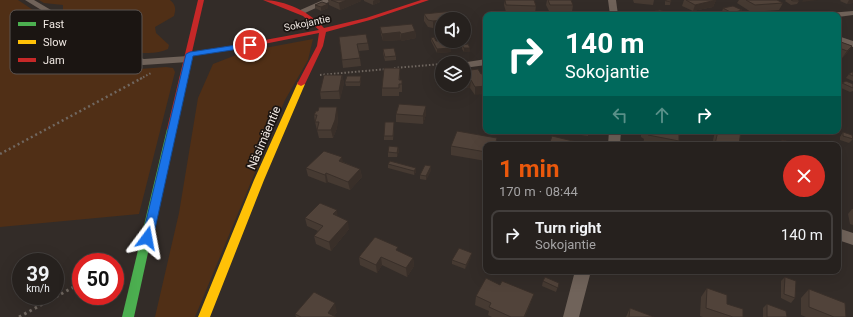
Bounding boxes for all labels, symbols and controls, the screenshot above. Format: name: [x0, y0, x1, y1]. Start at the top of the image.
legend: [10, 10, 142, 74]
map controls: [435, 12, 471, 92]
button: sound: [435, 12, 471, 48]
street label: Sokojantie: [283, 13, 331, 33]
text: Fast: [43, 18, 65, 31]
text: 140 m: [565, 27, 644, 60]
pin: [233, 28, 267, 62]
icon: right: [499, 28, 551, 80]
icon: arrive: [239, 34, 261, 56]
text: Slow: [43, 36, 67, 49]
text: Jam: [43, 54, 65, 67]
button: layers: [435, 56, 471, 92]
text: Sokojantie: [565, 61, 649, 82]
street label: Näsimäentie: [244, 104, 284, 172]
icon: left: [609, 104, 631, 126]
icon: ahead: [651, 104, 673, 126]
icon: right: [693, 104, 715, 126]
text: 1 min: [499, 155, 559, 183]
button: close: [783, 155, 825, 197]
text: 170 m · 08:44: [499, 184, 578, 199]
position arrow: [126, 217, 168, 259]
text: Turn right: [535, 219, 601, 237]
icon: right: [501, 224, 523, 246]
text: 140 m: [781, 226, 823, 244]
text: Sokojantie: [535, 237, 596, 252]
speed limit sign: 50: [72, 253, 124, 305]
text: 39: [27, 262, 49, 286]
text: km/h: [26, 283, 50, 294]

